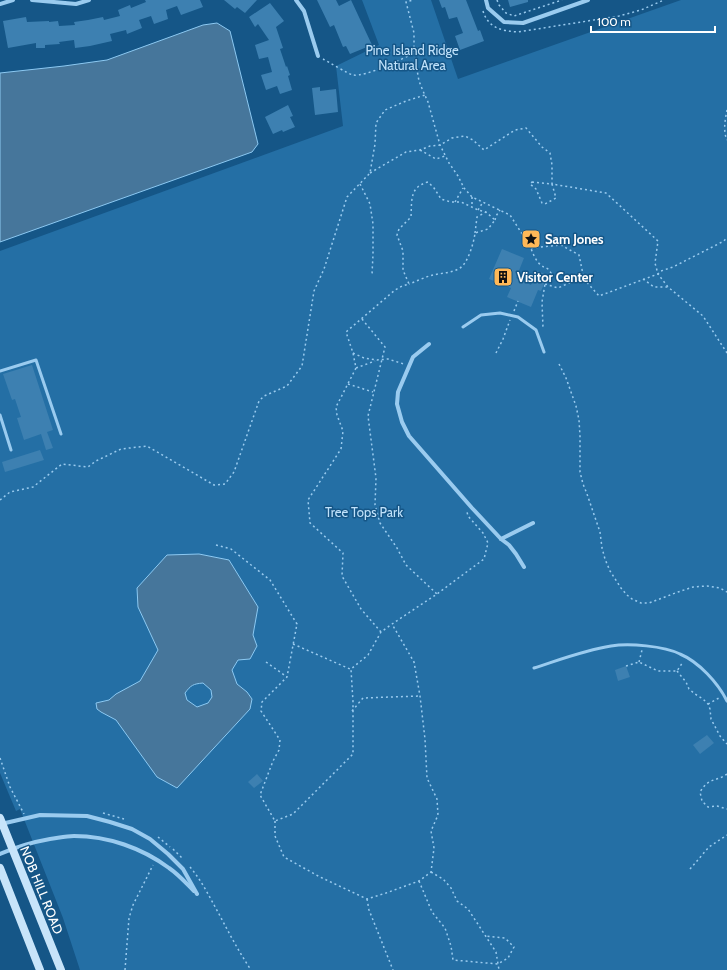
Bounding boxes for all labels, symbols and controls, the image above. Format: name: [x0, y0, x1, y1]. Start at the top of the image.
scale bar: [591, 8, 715, 34]
text: 100 m: [597, 14, 631, 29]
park label: Pine Island Ridge Natural Area: [365, 42, 459, 73]
place icon: Sam Jones: [520, 228, 542, 250]
place label: Sam Jones: [545, 231, 604, 247]
building icon: Visitor Center: [492, 266, 514, 288]
place label: Visitor Center: [517, 269, 594, 285]
park label: Tree Tops Park: [325, 504, 403, 520]
street label: NOB HILL ROAD: [17, 844, 67, 936]

